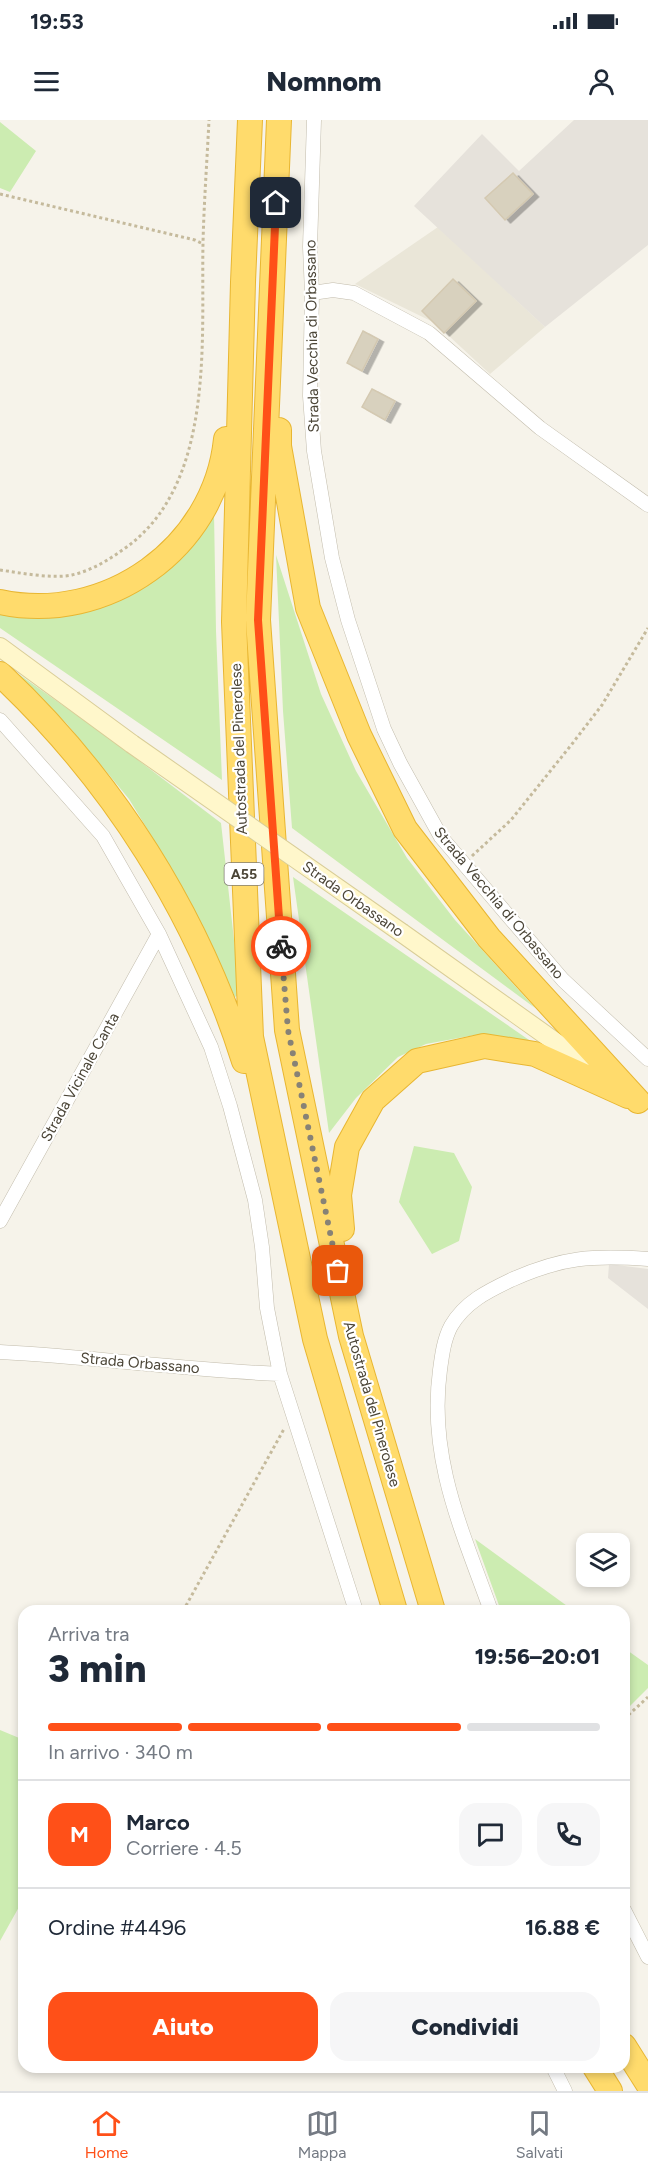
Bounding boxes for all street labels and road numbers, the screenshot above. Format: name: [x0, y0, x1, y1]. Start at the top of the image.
street label: Strada Vecchia di Orbassano: [301, 239, 323, 433]
street label: Autostrada del Pinerolese: [227, 663, 251, 835]
street label: Strada Vecchia di Orbassano: [430, 823, 568, 983]
street label: Strada Orbassano: [299, 857, 407, 941]
road number: A55: [224, 863, 264, 885]
street label: Strada Vicinale Canta: [37, 1009, 123, 1145]
street label: Autostrada del Pinerolese: [340, 1319, 404, 1489]
street label: Strada Orbassano: [80, 1349, 201, 1377]

